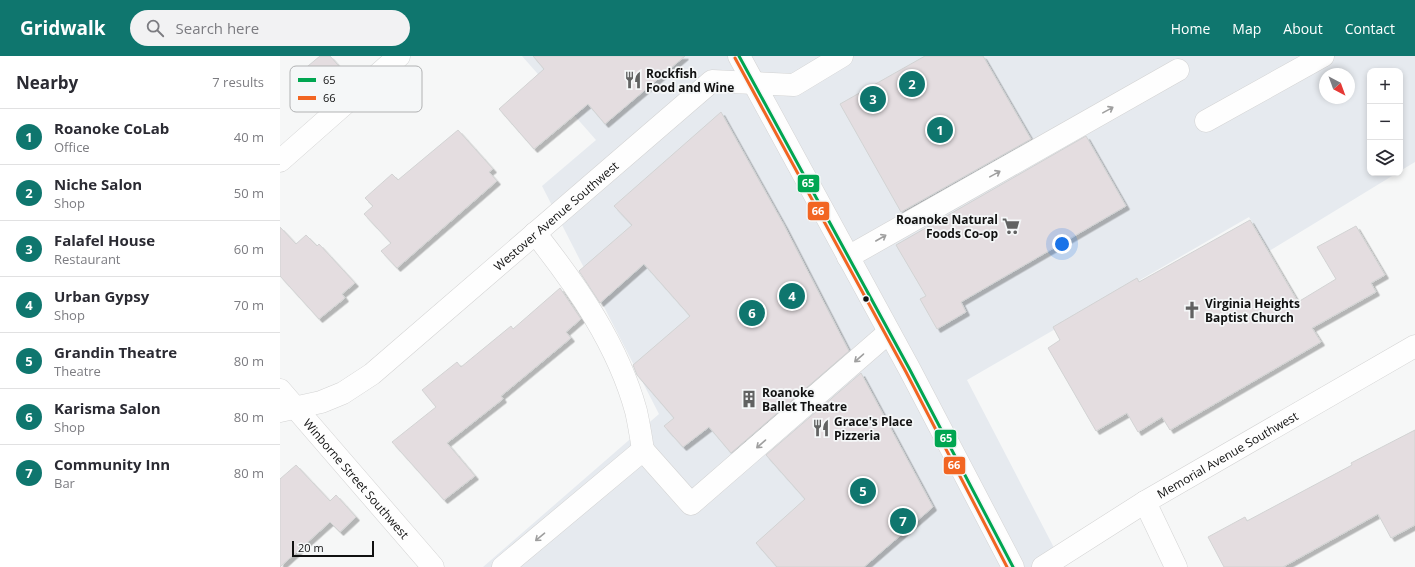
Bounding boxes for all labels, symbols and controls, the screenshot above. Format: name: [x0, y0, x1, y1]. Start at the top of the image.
search box: [130, 10, 410, 46]
text: Gridwalk: [20, 15, 106, 41]
icon: search: [144, 17, 166, 39]
text: Search here: [176, 18, 259, 38]
text: Home: [1171, 19, 1210, 38]
text: Map: [1232, 19, 1261, 38]
text: About: [1283, 19, 1323, 38]
text: Contact: [1345, 19, 1395, 38]
place label: Rockfish Food and Wine: [646, 65, 734, 96]
legend: [290, 66, 422, 112]
north arrow: [1319, 68, 1355, 104]
map controls: [1367, 68, 1403, 176]
button: +: [1367, 68, 1403, 104]
pin: 2: [899, 69, 925, 99]
restaurant icon: Rockfish Food and Wine: [623, 70, 643, 90]
text: Nearby: [16, 71, 78, 94]
text: 65: [323, 72, 336, 87]
text: 7 results: [212, 73, 264, 91]
pin: 3: [860, 84, 886, 114]
text: 66: [323, 90, 336, 105]
button: −: [1367, 104, 1403, 140]
one-way arrow: [1102, 105, 1114, 113]
pin: 1: [927, 115, 953, 145]
text: Roanoke CoLab: [54, 118, 169, 138]
text: 1: [25, 128, 33, 146]
text: 40 m: [234, 128, 264, 146]
text: Office: [54, 138, 90, 156]
button: layers: [1367, 140, 1403, 176]
street label: Westover Avenue Southwest: [490, 157, 622, 274]
one-way arrow: [988, 169, 1000, 177]
text: Niche Salon: [54, 174, 142, 194]
line badge: 65: [797, 174, 820, 193]
text: 65: [802, 175, 814, 190]
text: 2: [25, 184, 33, 202]
text: 50 m: [234, 184, 264, 202]
text: Shop: [54, 194, 85, 212]
line badge: 66: [807, 201, 830, 221]
text: 66: [812, 203, 824, 218]
place label: Roanoke Natural Foods Co-op: [896, 211, 998, 242]
supermarket icon: Roanoke Natural Foods Co-op: [1001, 216, 1021, 236]
text: Falafel House: [54, 230, 155, 250]
one-way arrow: [875, 233, 887, 241]
your location: [1052, 234, 1072, 254]
text: 3: [25, 240, 33, 258]
text: 60 m: [234, 240, 264, 258]
text: Restaurant: [54, 250, 121, 268]
pin: 4: [779, 281, 805, 311]
text: Urban Gypsy: [54, 286, 149, 306]
unlabelled marker: [861, 294, 871, 304]
place label: Virginia Heights Baptist Church: [1205, 295, 1300, 326]
text: 4: [25, 296, 33, 314]
text: 70 m: [234, 296, 264, 314]
pin: 6: [739, 298, 765, 328]
church icon: Virginia Heights Baptist Church: [1182, 300, 1202, 320]
text: Shop: [54, 306, 85, 324]
text: Grandin Theatre: [54, 342, 177, 362]
text: 5: [25, 352, 33, 370]
text: 80 m: [234, 352, 264, 370]
one-way arrow: [854, 354, 864, 363]
text: Theatre: [54, 362, 101, 380]
place label: Roanoke Ballet Theatre: [762, 384, 847, 415]
building icon: Roanoke Ballet Theatre: [739, 389, 759, 409]
text: Karisma Salon: [54, 398, 161, 418]
street label: Memorial Avenue Southwest: [1154, 407, 1301, 502]
text: 6: [25, 408, 33, 426]
text: 80 m: [234, 408, 264, 426]
place label: Grace's Place Pizzeria: [834, 413, 913, 444]
street label: Winborne Street Southwest: [300, 415, 413, 542]
text: Shop: [54, 418, 85, 436]
restaurant icon: Grace's Place Pizzeria: [811, 418, 831, 438]
line badge: 65: [934, 429, 957, 448]
text: 65: [940, 430, 952, 445]
one-way arrow: [755, 439, 766, 448]
text: Community Inn: [54, 454, 170, 474]
line badge: 66: [943, 456, 966, 475]
text: 66: [948, 457, 960, 472]
text: 7: [25, 464, 33, 482]
text: 80 m: [234, 464, 264, 482]
text: Bar: [54, 474, 75, 492]
pin: 5: [850, 476, 876, 506]
pin: 7: [890, 506, 916, 536]
one-way arrow: [534, 532, 545, 541]
scale bar: [292, 539, 374, 558]
text: 20 m: [298, 540, 324, 555]

